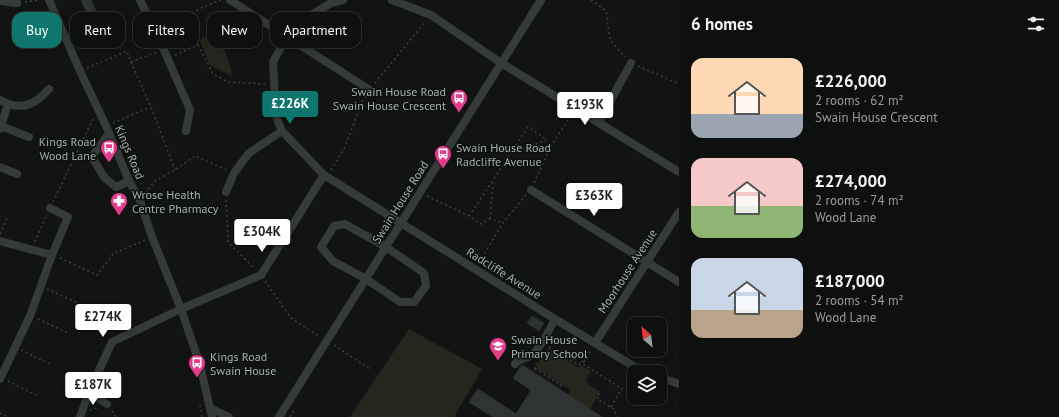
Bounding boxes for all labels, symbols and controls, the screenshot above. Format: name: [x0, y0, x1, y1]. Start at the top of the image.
chip: Buy: [12, 12, 62, 48]
chip: Rent: [70, 12, 125, 48]
chip: Filters: [133, 12, 199, 48]
chip: New: [207, 12, 262, 48]
chip: Apartment: [270, 12, 361, 48]
text: 6 homes: [691, 13, 753, 35]
icon: filters: [1025, 13, 1047, 35]
text: £226,000: [815, 70, 887, 92]
icon: home: [723, 74, 771, 122]
place label: Swain House Road Swain House Crescent: [333, 84, 446, 113]
bus stop icon: Swain House Road Swain House Crescent: [449, 88, 469, 113]
pin: £226K: [262, 91, 318, 125]
pin: £193K: [557, 92, 613, 126]
text: 2 rooms · 62 m²: [815, 92, 904, 109]
text: £226K: [271, 95, 309, 112]
text: £193K: [566, 96, 604, 113]
text: Swain House Crescent: [815, 109, 938, 126]
street label: Kings Road: [112, 123, 148, 181]
place label: Kings Road Wood Lane: [39, 134, 96, 163]
bus stop icon: Kings Road Wood Lane: [99, 138, 119, 163]
place label: Swain House Road Radcliffe Avenue: [456, 140, 551, 169]
bus stop icon: Swain House Road Radcliffe Avenue: [433, 144, 453, 169]
street label: Swain House Road: [369, 158, 431, 246]
text: £274,000: [815, 170, 887, 192]
icon: home: [723, 174, 771, 222]
pin: £363K: [566, 183, 622, 217]
place label: Wrose Health Centre Pharmacy: [132, 187, 219, 216]
text: £363K: [575, 187, 613, 204]
pharmacy icon: Wrose Health Centre Pharmacy: [109, 191, 129, 216]
text: 2 rooms · 74 m²: [815, 192, 904, 209]
text: Wood Lane: [815, 209, 876, 226]
pin: £304K: [234, 219, 290, 253]
text: £304K: [243, 223, 281, 240]
street label: Moorhouse Avenue: [594, 226, 660, 316]
street label: Radcliffe Avenue: [464, 244, 544, 302]
text: £187,000: [815, 270, 885, 292]
icon: home: [723, 274, 771, 322]
text: 2 rooms · 54 m²: [815, 292, 904, 309]
pin: £274K: [75, 304, 131, 338]
text: £274K: [84, 308, 122, 325]
text: Wood Lane: [815, 309, 876, 326]
north arrow: [627, 317, 667, 357]
map controls: [627, 317, 667, 405]
place label: Swain House Primary School: [511, 332, 588, 361]
school or university icon: Swain House Primary School: [488, 336, 508, 361]
place label: Kings Road Swain House: [210, 349, 276, 378]
bus stop icon: Kings Road Swain House: [187, 353, 207, 378]
button: layers: [627, 365, 667, 405]
pin: £187K: [65, 372, 121, 406]
text: £187K: [74, 376, 112, 393]

